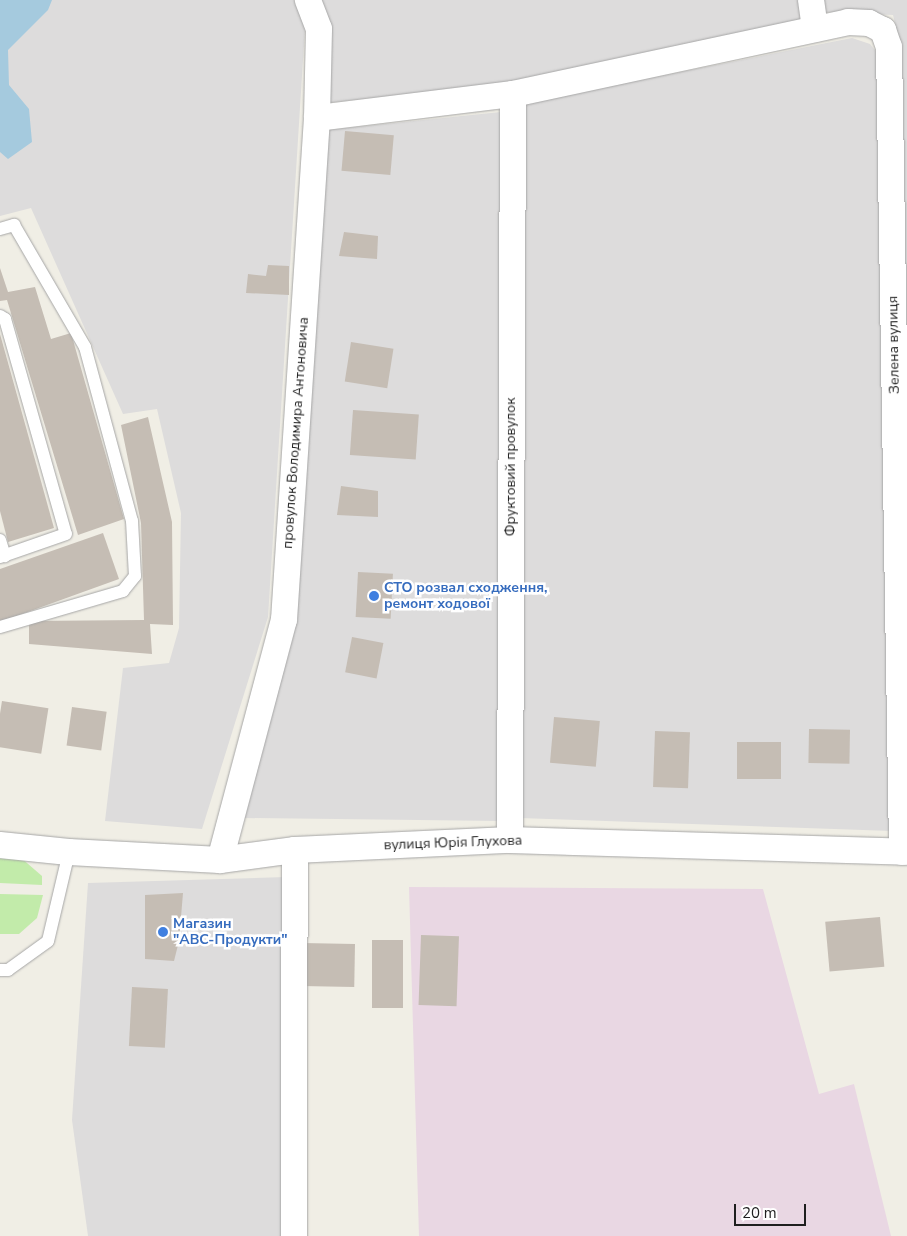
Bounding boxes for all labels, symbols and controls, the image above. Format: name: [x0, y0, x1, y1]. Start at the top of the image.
street label: Зелена вулиця: [885, 296, 903, 394]
street label: провулок Володимира Антоновича: [280, 317, 312, 549]
street label: Фруктовий провулок: [503, 398, 519, 536]
place label: СТО розвал сходження, ремонт ходової: [384, 580, 547, 612]
marker: СТО розвал сходження, ремонт ходової: [368, 590, 380, 602]
street label: вулиця Юрія Глухова: [383, 832, 523, 854]
place label: Магазин "ABC-Продукти": [173, 916, 287, 949]
marker: Магазин "ABC-Продукти": [157, 926, 169, 938]
scale bar: [737, 1194, 810, 1226]
text: 20 m: [742, 1203, 777, 1223]

